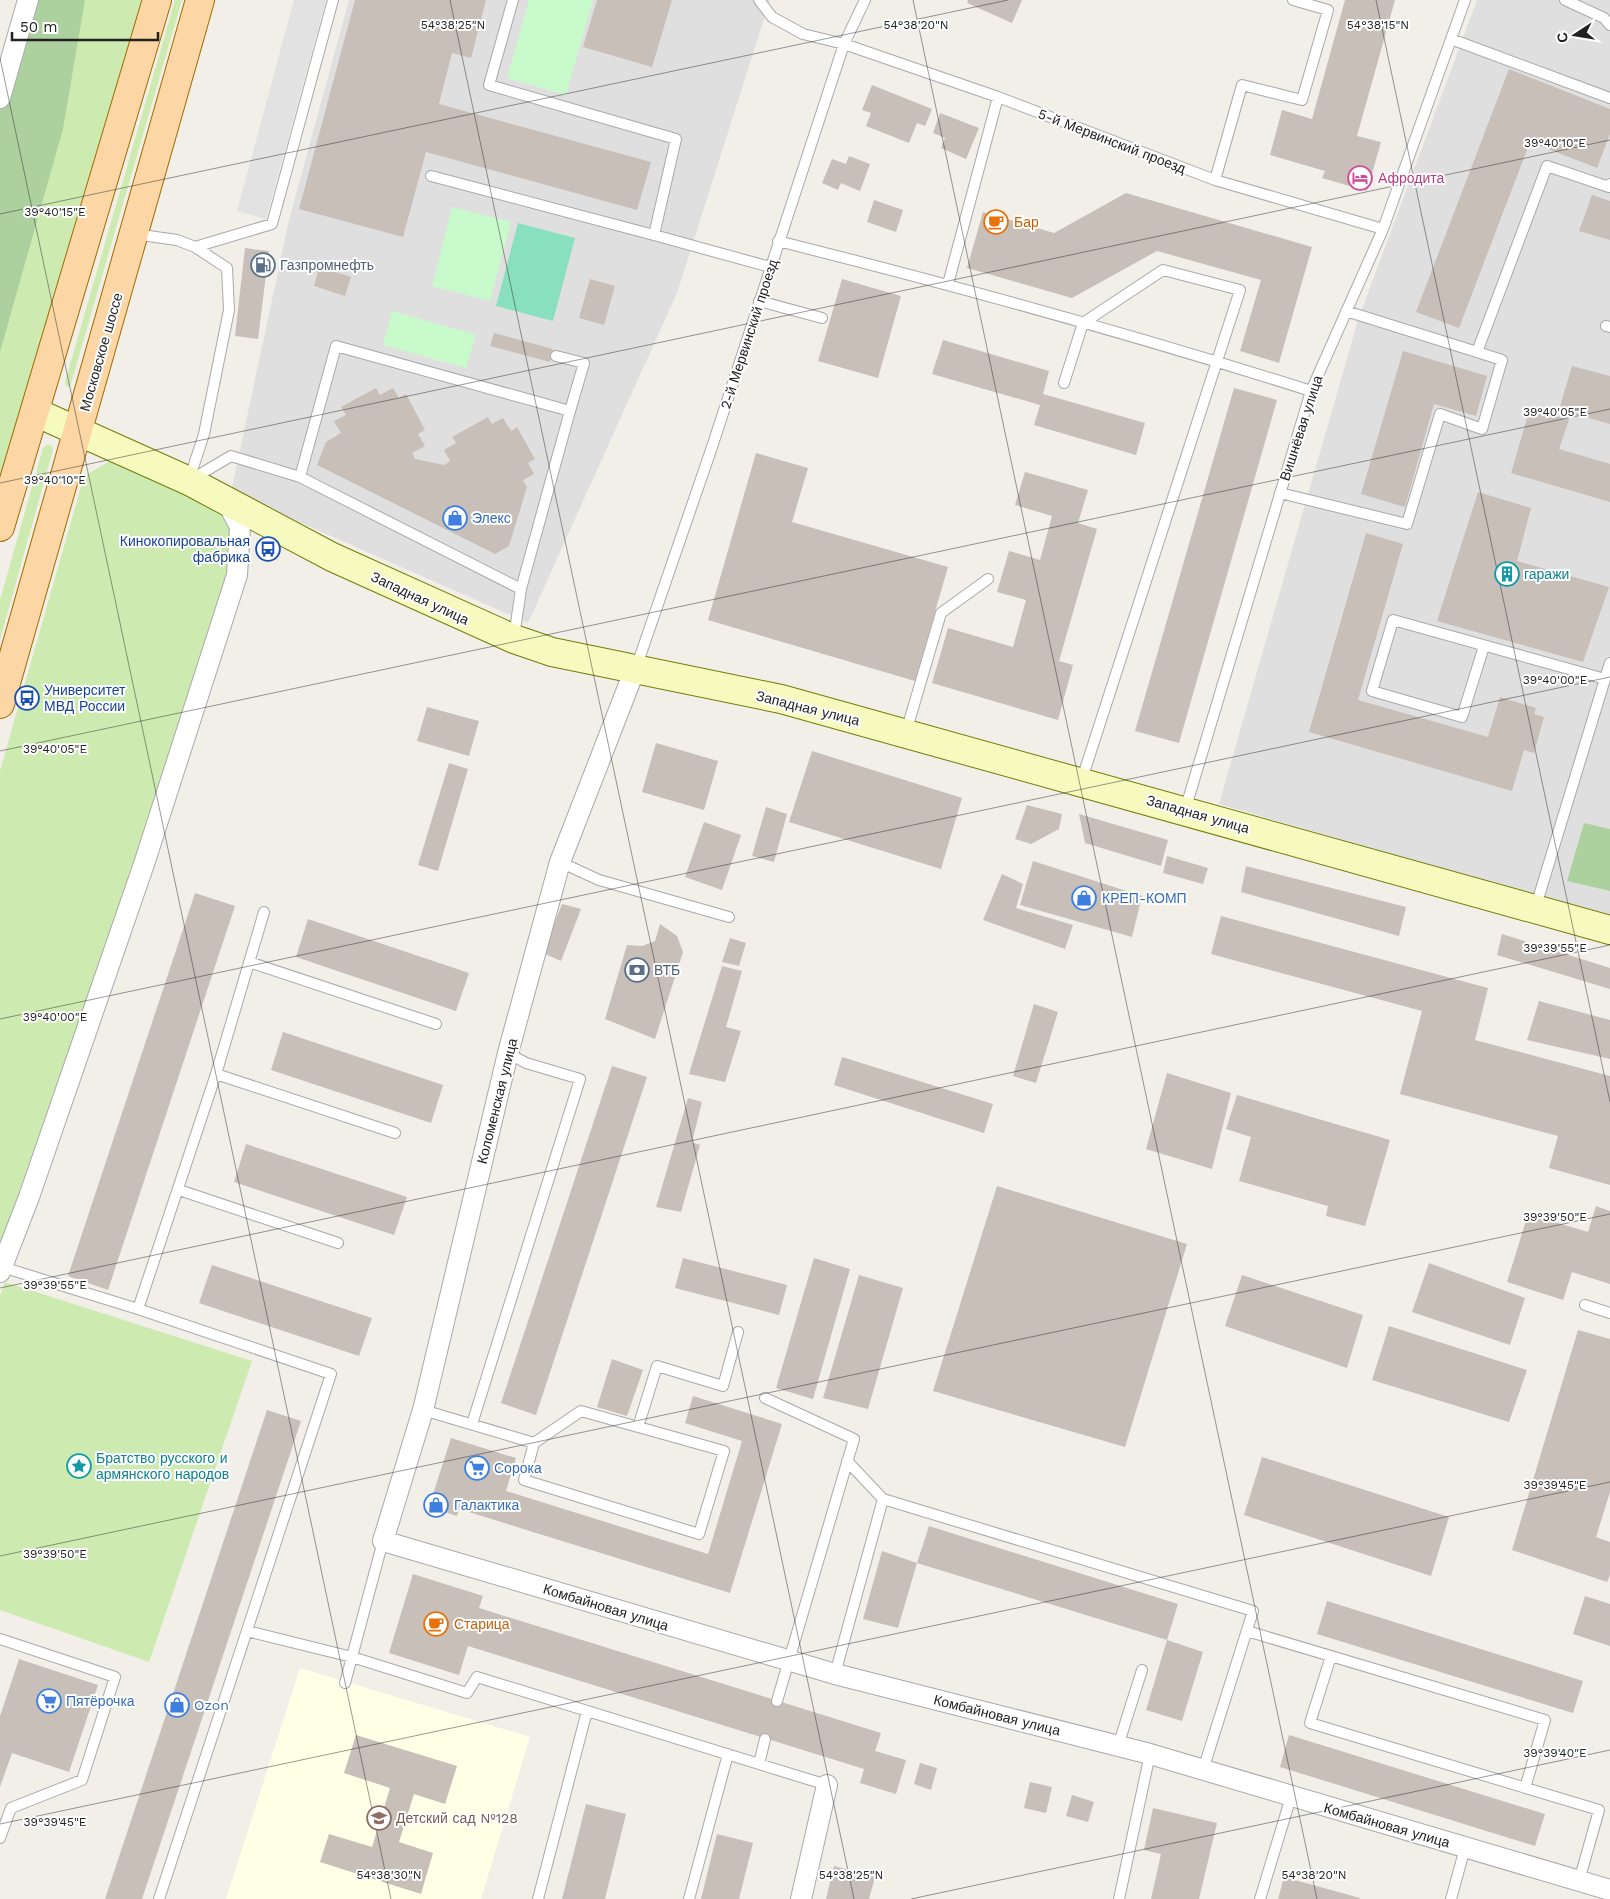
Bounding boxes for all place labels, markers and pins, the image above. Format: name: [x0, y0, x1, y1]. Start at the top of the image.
hotel icon: Афродита: [1347, 165, 1373, 191]
place label: Афродита: [1378, 170, 1445, 186]
cafe icon: Бар: [983, 209, 1009, 235]
place label: Бар: [1014, 214, 1039, 230]
fuel station icon: Газпромнефть: [250, 252, 276, 278]
place label: Газпромнефть: [280, 257, 374, 273]
shop icon: Элекс: [442, 505, 468, 531]
place label: Элекс: [472, 510, 511, 526]
place label: Кинокопировальная фабрика: [120, 533, 250, 565]
bus stop icon: Кинокопировальная фабрика: [255, 536, 281, 562]
building icon: гаражи: [1494, 561, 1520, 587]
place label: гаражи: [1524, 566, 1569, 582]
place label: Университет МВД России: [44, 682, 126, 714]
bus stop icon: Университет МВД России: [14, 685, 40, 711]
shop icon: КРЕП-КОМП: [1071, 885, 1097, 911]
place label: КРЕП-КОМП: [1102, 890, 1187, 906]
bank icon: ВТБ: [624, 957, 650, 983]
place label: ВТБ: [654, 962, 680, 978]
place label: Братство русского и армянского народов: [96, 1450, 229, 1482]
place icon: Братство русского и армянского народов: [66, 1453, 92, 1479]
supermarket icon: Сорока: [464, 1455, 490, 1481]
place label: Сорока: [494, 1460, 542, 1476]
shop icon: Галактика: [423, 1492, 449, 1518]
place label: Галактика: [454, 1497, 519, 1513]
cafe icon: Старица: [423, 1611, 449, 1637]
place label: Старица: [454, 1616, 510, 1632]
supermarket icon: Пятёрочка: [36, 1688, 62, 1714]
shop icon: Ozon: [164, 1692, 190, 1718]
place label: Пятёрочка: [66, 1693, 135, 1709]
place label: Ozon: [194, 1697, 229, 1713]
school or university icon: Детский сад №128: [366, 1805, 392, 1831]
place label: Детский сад №128: [396, 1810, 518, 1826]

